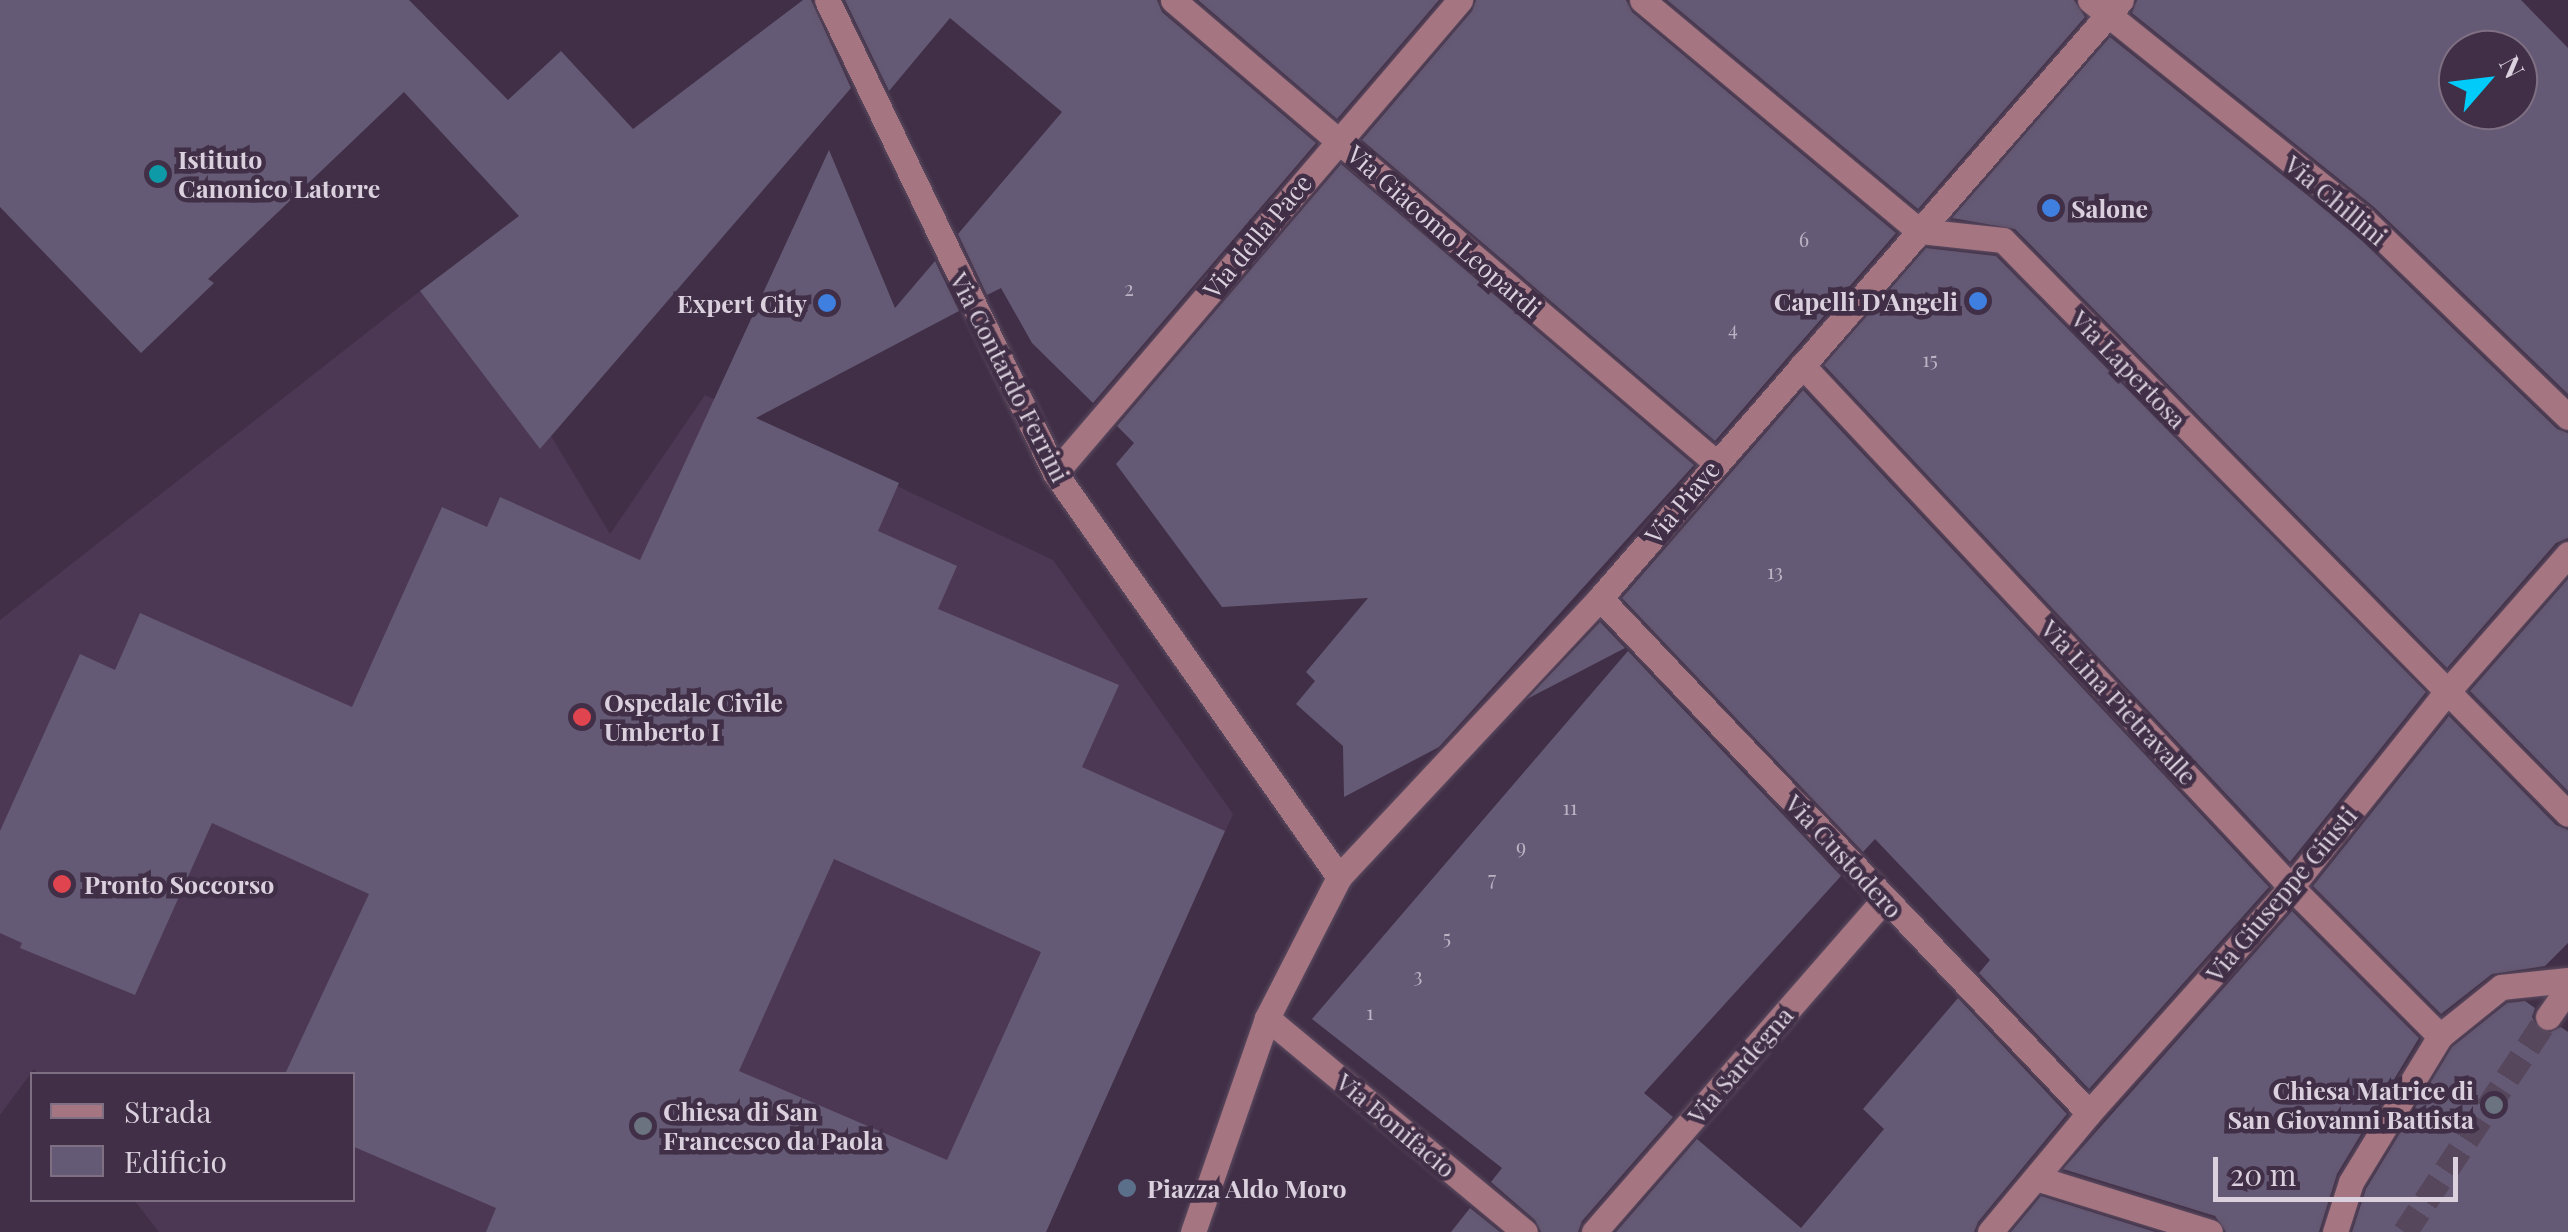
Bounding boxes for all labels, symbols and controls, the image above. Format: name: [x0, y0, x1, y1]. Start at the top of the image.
north arrow: [2438, 30, 2538, 130]
text: N: [2492, 49, 2534, 84]
street label: Via Giacomo Leopardi: [1341, 139, 1547, 323]
place label: Istituto Canonico Latorre: [178, 145, 380, 204]
street label: Via Chillini: [2279, 149, 2393, 251]
marker: Istituto Canonico Latorre: [147, 163, 169, 185]
street label: Via della Pace: [1196, 168, 1318, 304]
place label: Salone: [2071, 193, 2148, 223]
marker: Salone: [2040, 197, 2062, 219]
house number: 6: [1799, 226, 1809, 250]
street label: Via Contardo Ferrini: [944, 267, 1076, 487]
house number: 2: [1124, 275, 1134, 299]
place label: Capelli D'Angeli: [1774, 286, 1958, 316]
place label: Expert City: [677, 288, 807, 318]
marker: Capelli D'Angeli: [1967, 290, 1989, 312]
marker: Expert City: [816, 292, 838, 314]
street label: Via Lapertosa: [2065, 304, 2193, 434]
house number: 4: [1728, 315, 1738, 339]
house number: 15: [1922, 346, 1938, 370]
street label: Via Piave: [1638, 454, 1726, 550]
house number: 13: [1767, 558, 1783, 582]
street label: Via Lina Pietravalle: [2035, 613, 2203, 791]
place label: Ospedale Civile Umberto I: [604, 688, 783, 747]
marker: Ospedale Civile Umberto I: [569, 704, 595, 730]
street label: Via Custodero: [1779, 788, 1909, 924]
house number: 11: [1563, 794, 1577, 818]
street label: Via Giuseppe Giusti: [2199, 800, 2363, 988]
house number: 9: [1516, 833, 1526, 857]
house number: 7: [1488, 865, 1496, 889]
place label: Pronto Soccorso: [84, 869, 274, 899]
marker: Pronto Soccorso: [49, 871, 75, 897]
house number: 5: [1443, 924, 1451, 948]
house number: 3: [1413, 962, 1423, 986]
house number: 1: [1366, 999, 1374, 1023]
street label: Via Sardegna: [1681, 1000, 1799, 1130]
street label: Via Bonifacio: [1330, 1066, 1462, 1184]
legend: [30, 1072, 355, 1202]
place label: Chiesa Matrice di San Giovanni Battista: [2228, 1076, 2474, 1135]
text: Strada: [124, 1091, 211, 1131]
marker: Chiesa Matrice di San Giovanni Battista: [2483, 1094, 2505, 1116]
place label: Chiesa di San Francesco da Paola: [663, 1097, 884, 1156]
marker: Chiesa di San Francesco da Paola: [632, 1115, 654, 1137]
scale bar: [2218, 1137, 2463, 1199]
text: Edificio: [124, 1141, 227, 1181]
text: 20 m: [2230, 1154, 2296, 1194]
place label: Piazza Aldo Moro: [1147, 1173, 1348, 1203]
marker: Piazza Aldo Moro: [1116, 1177, 1138, 1199]

